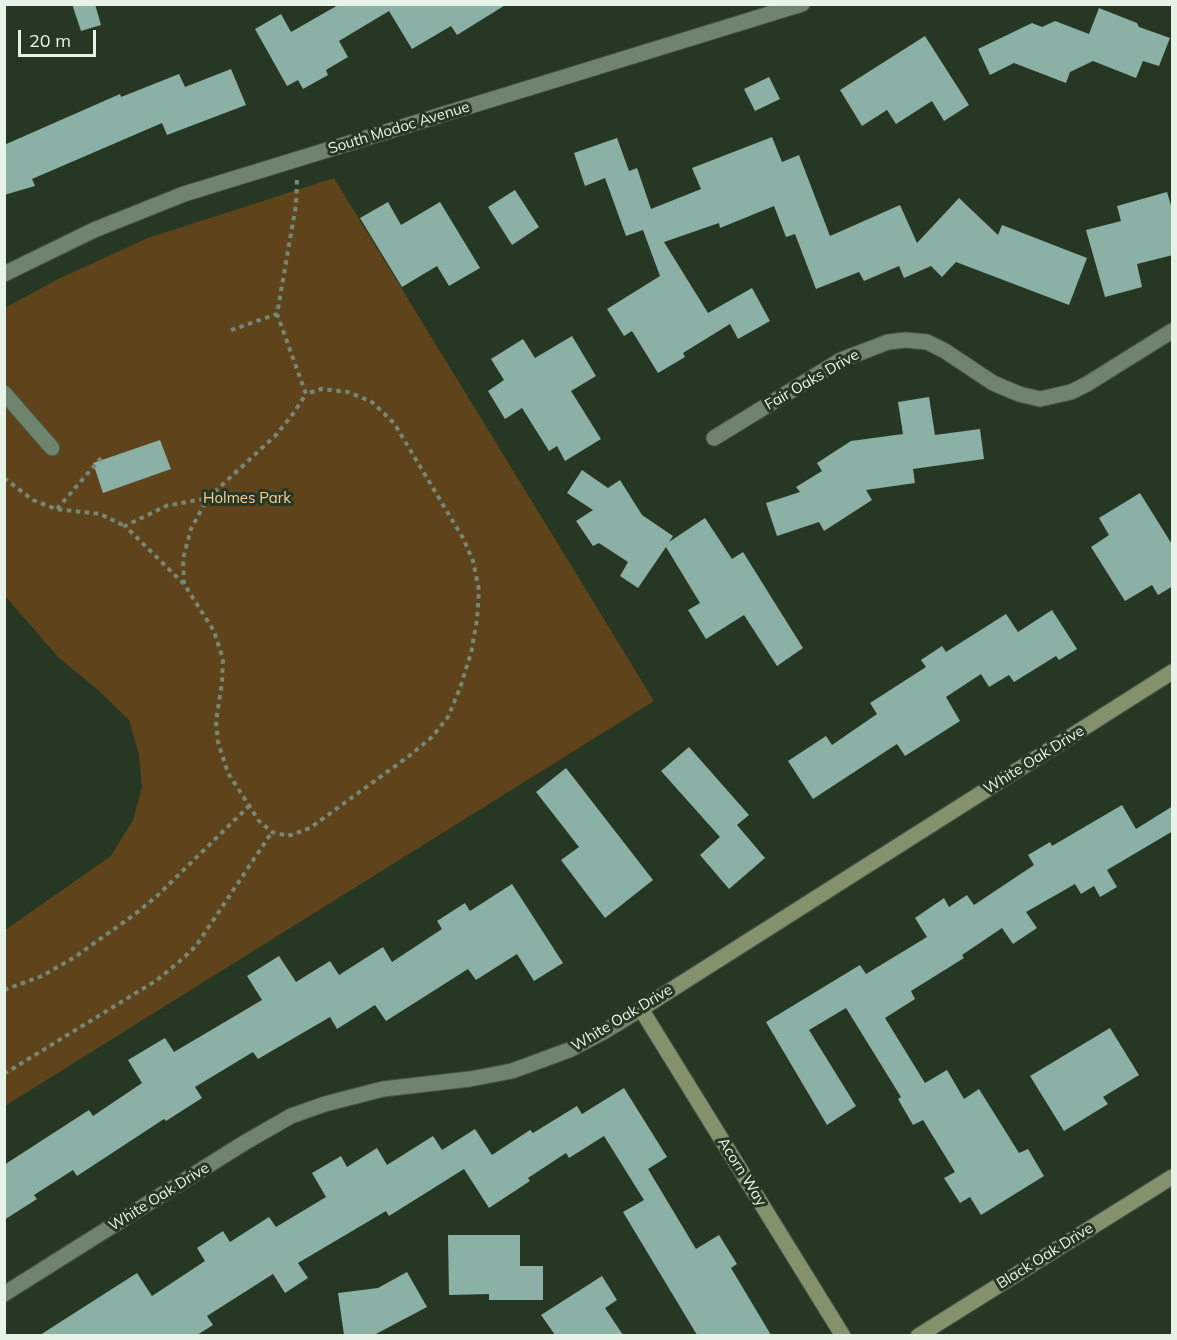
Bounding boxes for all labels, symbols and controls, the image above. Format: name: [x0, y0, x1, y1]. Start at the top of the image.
scale bar: [21, 18, 99, 56]
text: 20 m: [29, 29, 71, 52]
street label: South Modoc Avenue: [326, 98, 472, 158]
street label: Fair Oaks Drive: [762, 346, 862, 414]
park label: Holmes Park: [203, 489, 291, 507]
street label: White Oak Drive: [981, 722, 1087, 798]
street label: White Oak Drive: [568, 981, 676, 1055]
street label: Acorn Way: [714, 1134, 770, 1210]
street label: White Oak Drive: [106, 1159, 212, 1235]
street label: Black Oak Drive: [993, 1219, 1097, 1293]

